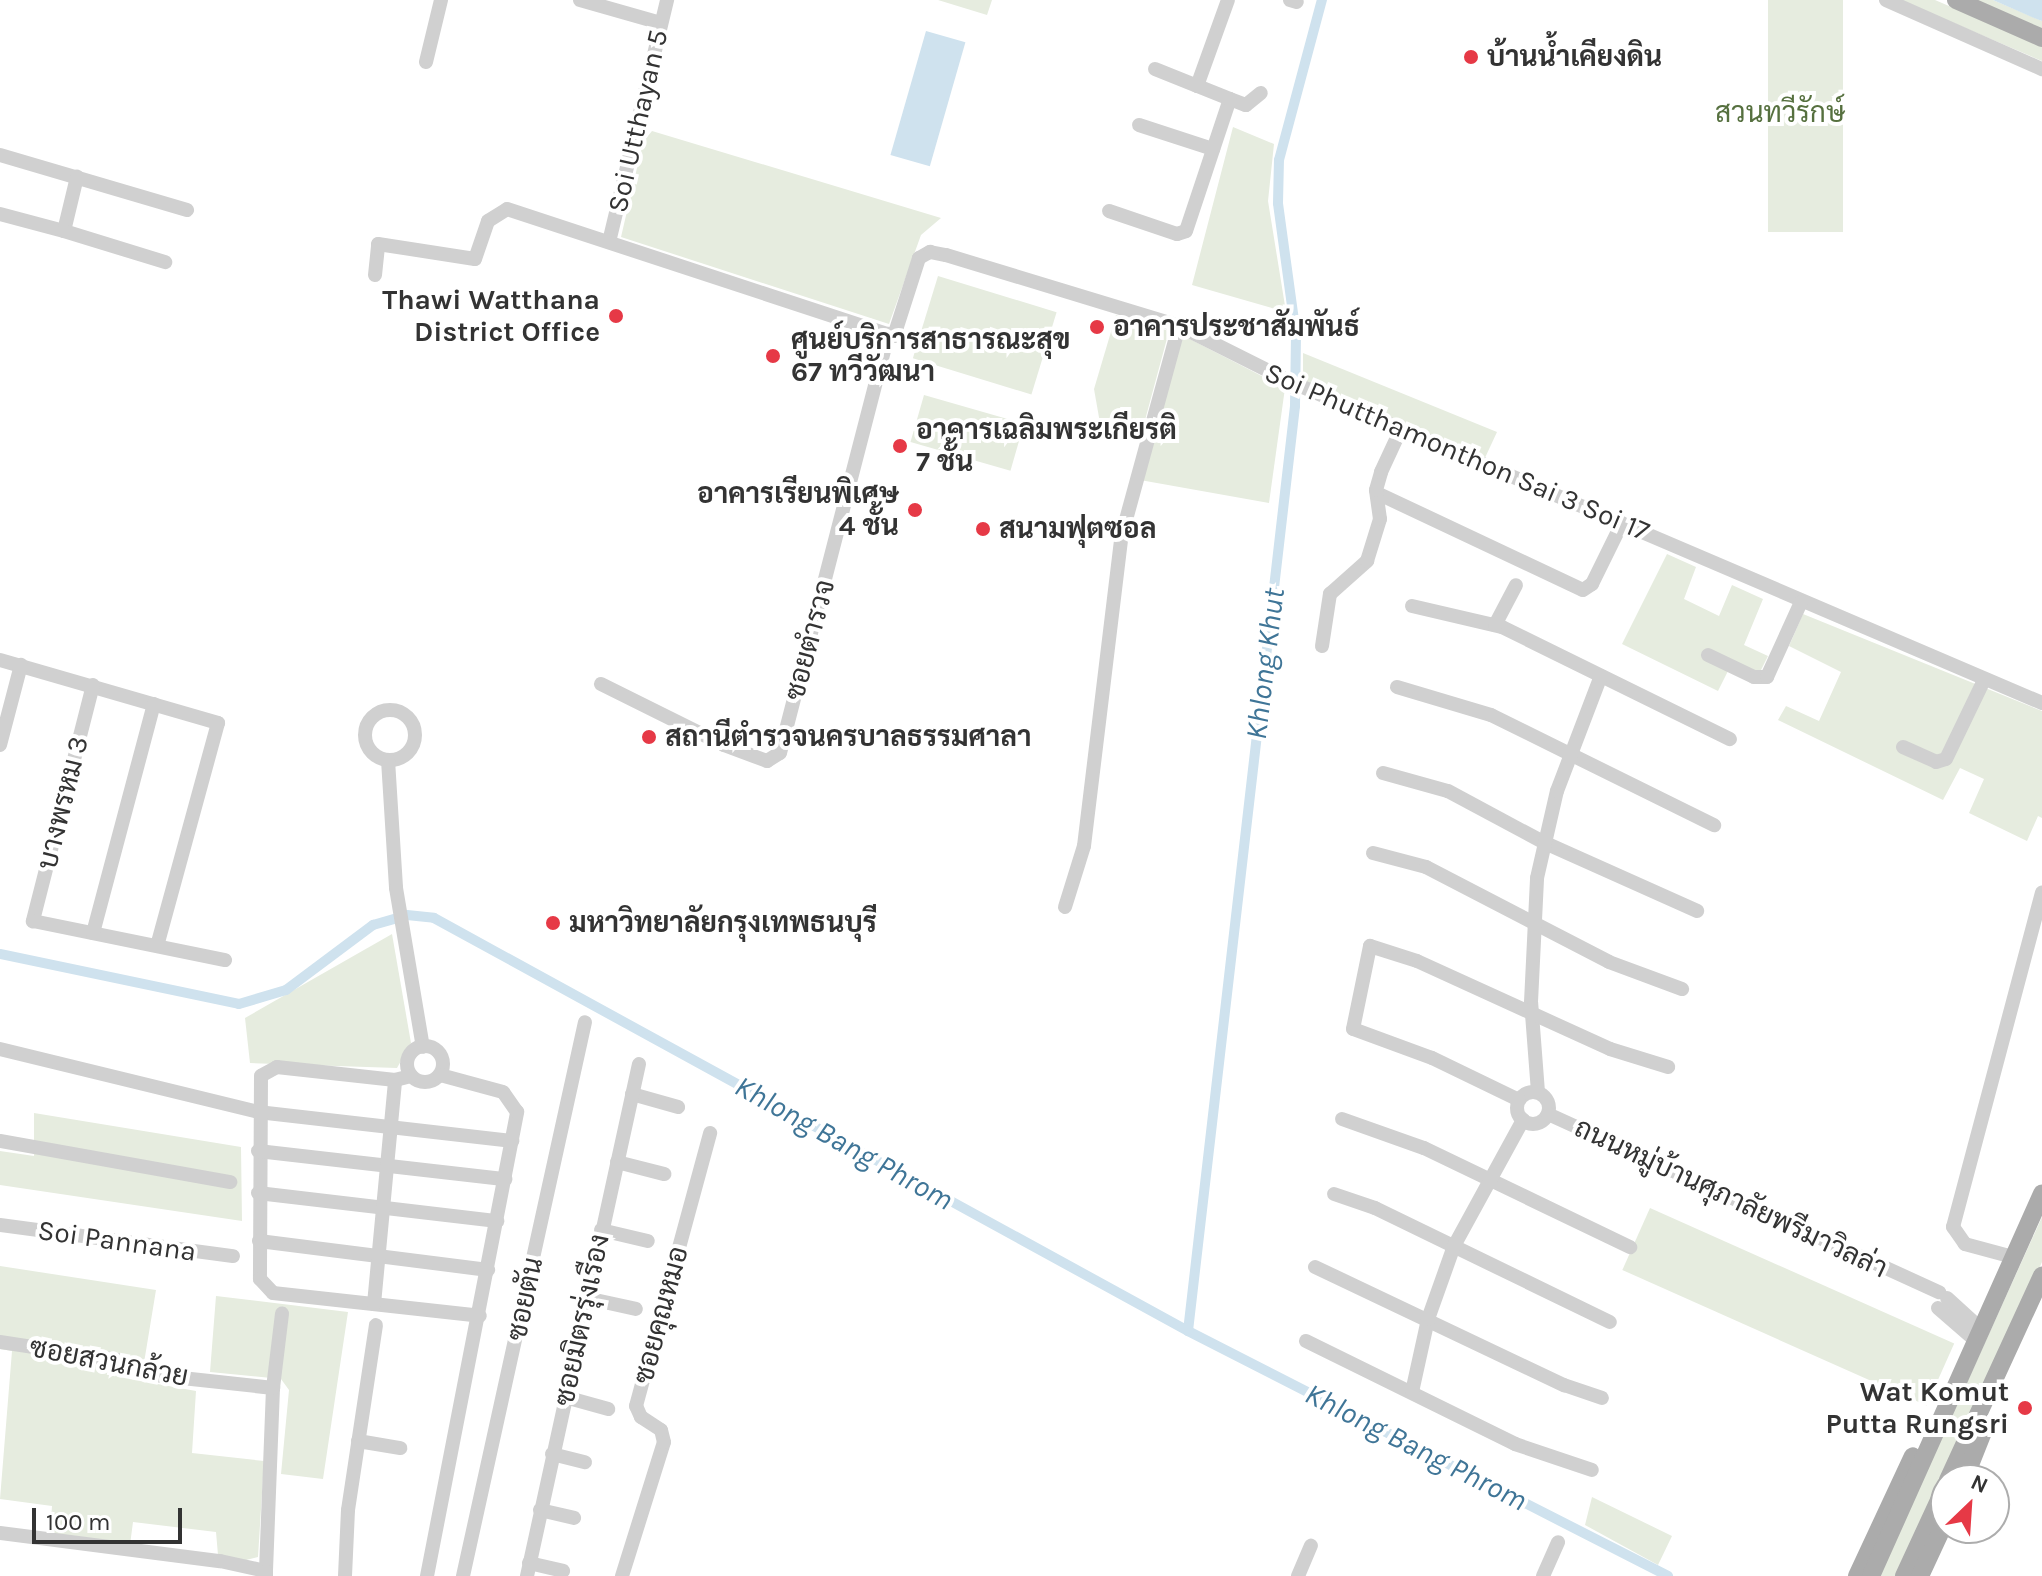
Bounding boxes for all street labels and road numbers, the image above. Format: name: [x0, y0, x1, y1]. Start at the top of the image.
street label: Soi Utthayan 5: [601, 26, 675, 216]
street label: Soi Phutthamonthon Sai 3 Soi 17: [1260, 356, 1654, 548]
street label: ซอยตำรวจ: [778, 576, 842, 704]
street label: บางพรหม 3: [30, 733, 96, 873]
street label: ถนนหมู่บ้านศุภาลัยพรีมาวิลล่า: [1569, 1111, 1893, 1285]
street label: Soi Pannana: [36, 1213, 198, 1269]
street label: ซอยมิตรรุ่งเรือง: [547, 1231, 617, 1409]
street label: ซอยคุณหมอ: [626, 1242, 696, 1388]
street label: ซอยตัน: [500, 1254, 550, 1344]
street label: ซอยสวนกล้วย: [27, 1330, 191, 1394]

